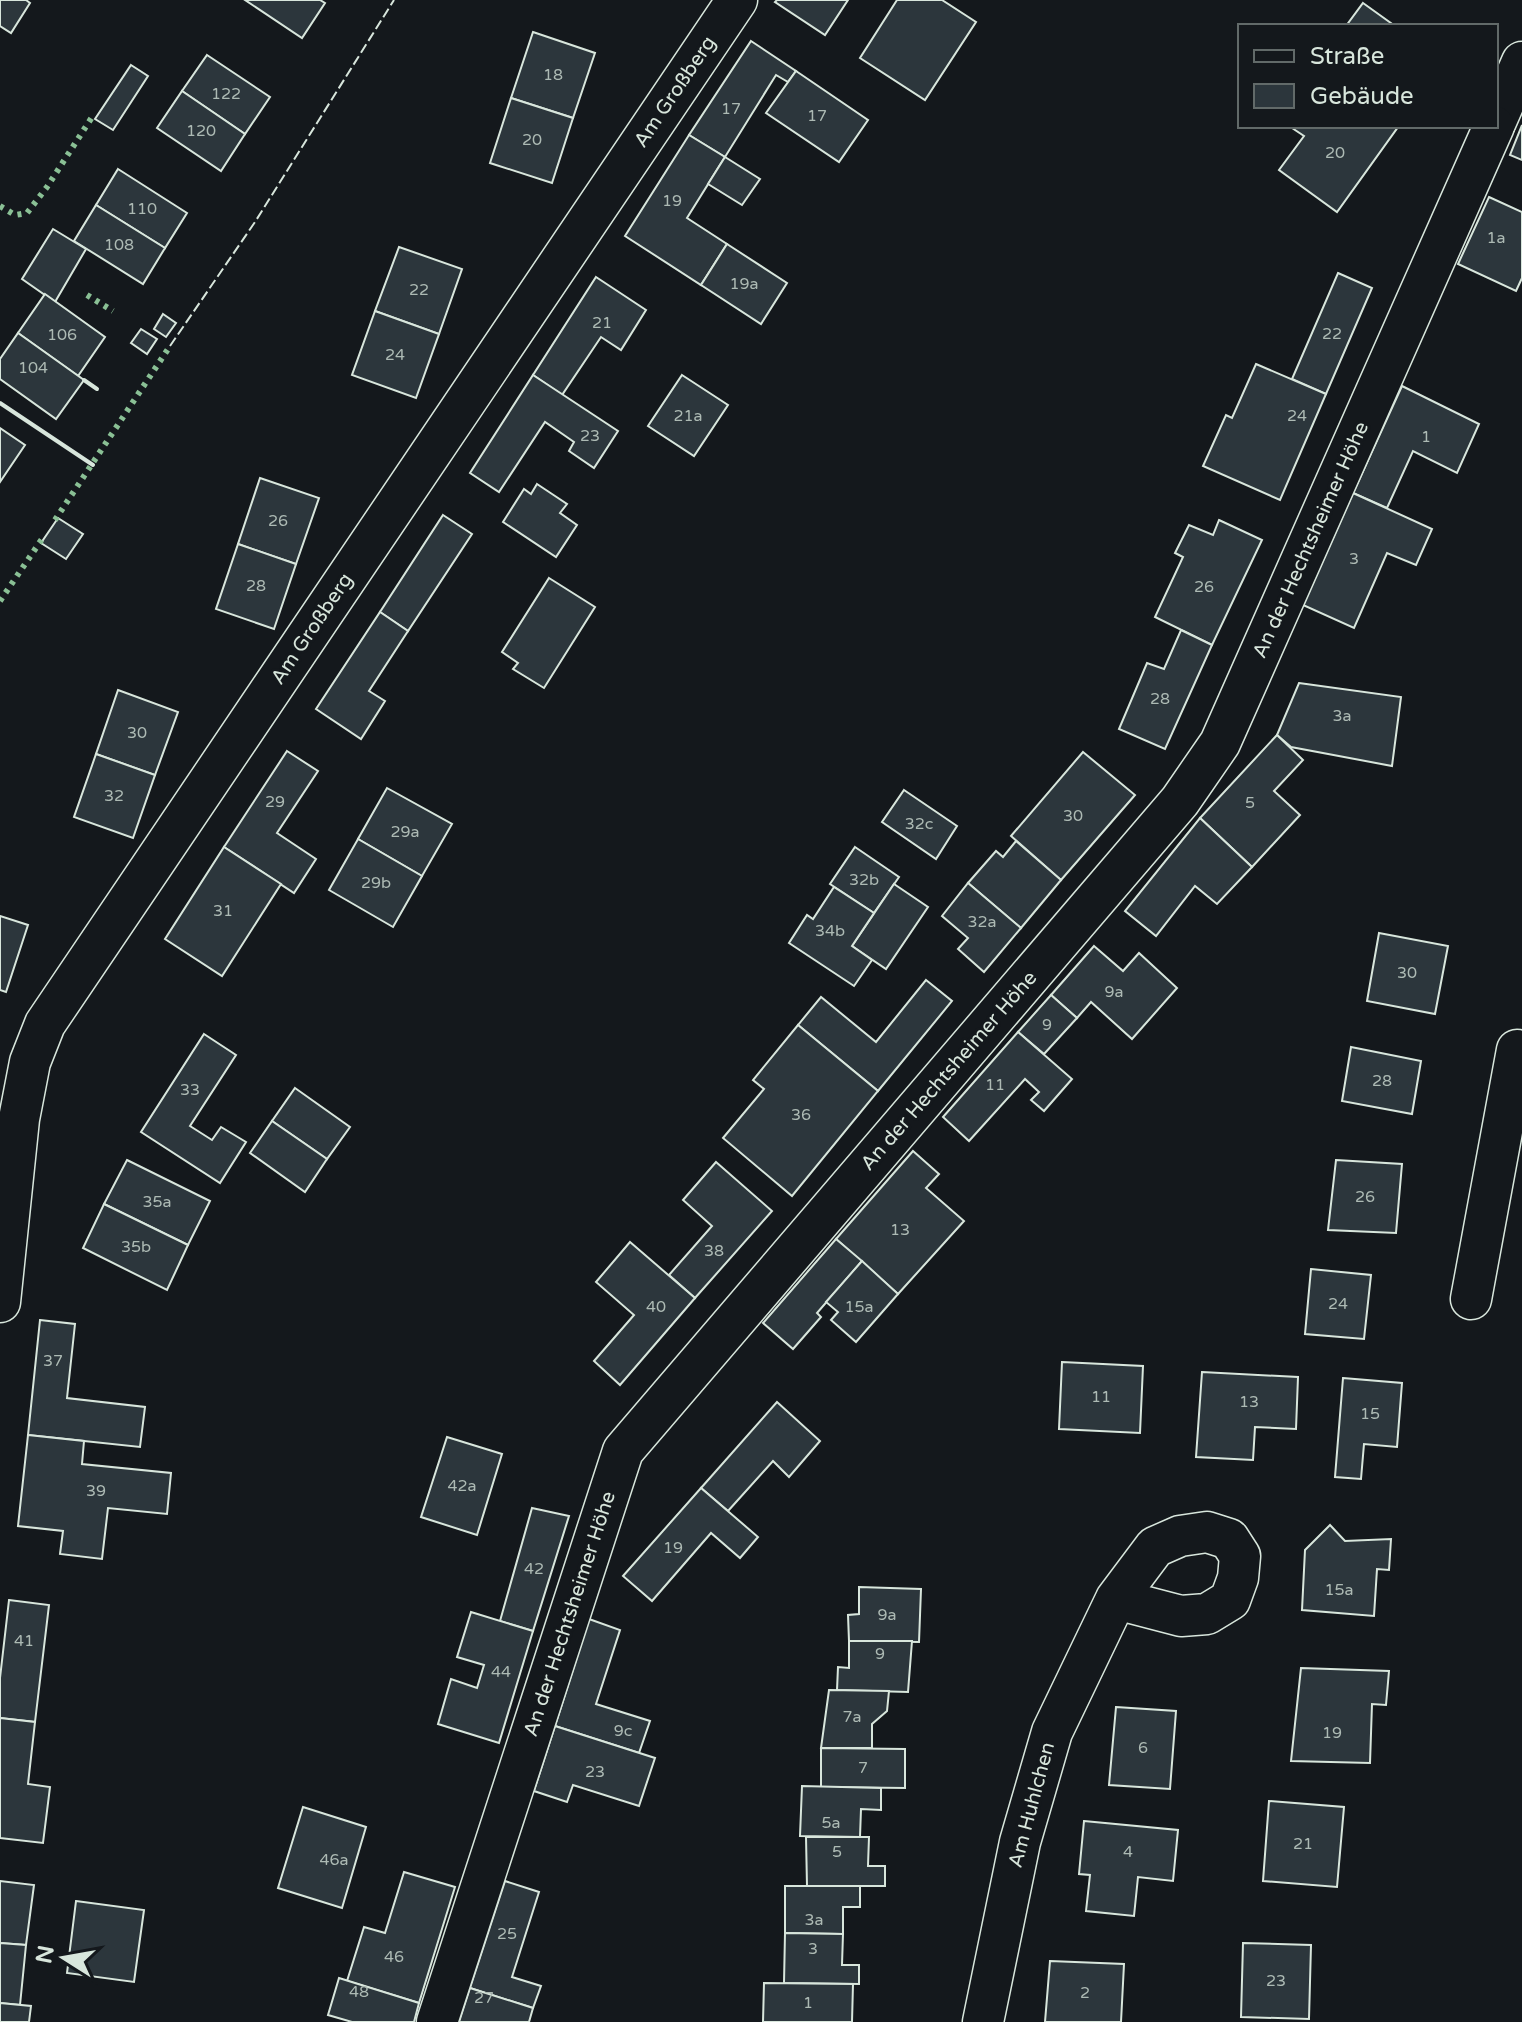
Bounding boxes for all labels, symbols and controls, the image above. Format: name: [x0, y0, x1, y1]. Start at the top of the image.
legend: [1238, 24, 1498, 128]
street label: Am Großberg: [629, 32, 721, 152]
text: Straße: [1310, 42, 1384, 71]
house number: 18: [543, 65, 563, 85]
text: Gebäude: [1310, 82, 1414, 111]
house number: 122: [211, 84, 241, 104]
house number: 17: [721, 99, 741, 119]
house number: 17: [807, 106, 827, 126]
house number: 120: [186, 121, 216, 141]
house number: 20: [522, 130, 542, 150]
house number: 20: [1325, 143, 1345, 163]
house number: 19: [662, 191, 682, 211]
house number: 110: [127, 199, 157, 219]
house number: 1a: [1486, 228, 1506, 248]
house number: 108: [104, 235, 134, 255]
house number: 19a: [729, 274, 759, 294]
house number: 22: [409, 280, 429, 300]
house number: 21: [592, 313, 612, 333]
house number: 22: [1322, 324, 1342, 344]
house number: 106: [47, 325, 77, 345]
house number: 24: [385, 345, 405, 365]
house number: 104: [18, 358, 48, 378]
house number: 21a: [673, 406, 703, 426]
house number: 24: [1287, 406, 1307, 426]
street label: An der Hechtsheimer Höhe: [1248, 418, 1374, 662]
house number: 23: [580, 426, 600, 446]
house number: 1: [1421, 427, 1431, 447]
house number: 26: [268, 511, 288, 531]
house number: 3: [1349, 549, 1359, 569]
street label: Am Großberg: [266, 569, 358, 689]
house number: 28: [246, 576, 266, 596]
house number: 26: [1194, 577, 1214, 597]
house number: 28: [1150, 689, 1170, 709]
house number: 3a: [1332, 706, 1352, 726]
house number: 30: [127, 723, 147, 743]
house number: 32: [104, 786, 124, 806]
house number: 29: [265, 792, 285, 812]
house number: 5: [1245, 793, 1255, 813]
house number: 30: [1063, 806, 1083, 826]
house number: 32c: [905, 814, 933, 834]
house number: 29a: [390, 822, 420, 842]
house number: 32b: [849, 870, 879, 890]
house number: 29b: [361, 873, 391, 893]
house number: 31: [213, 901, 233, 921]
house number: 32a: [967, 912, 997, 932]
house number: 34b: [815, 921, 845, 941]
house number: 30: [1397, 963, 1417, 983]
street label: An der Hechtsheimer Höhe: [856, 966, 1042, 1176]
house number: 9a: [1104, 982, 1124, 1002]
house number: 9: [1042, 1015, 1052, 1035]
house number: 28: [1372, 1071, 1392, 1091]
house number: 11: [985, 1075, 1005, 1095]
house number: 33: [180, 1080, 200, 1100]
house number: 36: [791, 1105, 811, 1125]
house number: 26: [1355, 1187, 1375, 1207]
house number: 35a: [142, 1192, 172, 1212]
house number: 13: [890, 1220, 910, 1240]
house number: 35b: [121, 1237, 151, 1257]
house number: 38: [704, 1241, 724, 1261]
house number: 24: [1328, 1294, 1348, 1314]
house number: 40: [646, 1297, 666, 1317]
house number: 15a: [844, 1297, 874, 1317]
house number: 37: [43, 1351, 63, 1371]
house number: 11: [1091, 1387, 1111, 1407]
house number: 13: [1239, 1392, 1259, 1412]
house number: 15: [1360, 1404, 1380, 1424]
house number: 42a: [447, 1476, 477, 1496]
house number: 39: [86, 1481, 106, 1501]
street label: An der Hechtsheimer Höhe: [519, 1488, 621, 1740]
house number: 19: [663, 1538, 683, 1558]
house number: 42: [524, 1559, 544, 1579]
house number: 15a: [1324, 1580, 1354, 1600]
house number: 9a: [877, 1605, 897, 1625]
house number: 41: [14, 1631, 34, 1651]
house number: 9: [875, 1644, 885, 1664]
house number: 44: [491, 1662, 511, 1682]
house number: 7a: [842, 1707, 862, 1727]
house number: 9c: [614, 1721, 632, 1741]
house number: 19: [1322, 1723, 1342, 1743]
house number: 6: [1138, 1738, 1148, 1758]
street label: Am Huhlchen: [1004, 1740, 1060, 1870]
house number: 7: [858, 1758, 868, 1778]
house number: 23: [585, 1762, 605, 1782]
house number: 5a: [821, 1813, 841, 1833]
house number: 21: [1293, 1834, 1313, 1854]
house number: 5: [832, 1842, 842, 1862]
house number: 4: [1123, 1842, 1133, 1862]
house number: 46a: [319, 1850, 349, 1870]
house number: 3a: [804, 1910, 824, 1930]
north arrow: [24, 1918, 104, 1998]
house number: 25: [497, 1924, 517, 1944]
house number: 3: [808, 1939, 818, 1959]
text: N: [31, 1943, 60, 1966]
house number: 46: [384, 1947, 404, 1967]
house number: 23: [1266, 1971, 1286, 1991]
house number: 48: [349, 1982, 369, 2002]
house number: 2: [1080, 1983, 1090, 2003]
house number: 27: [474, 1988, 494, 2008]
house number: 1: [803, 1993, 813, 2013]

